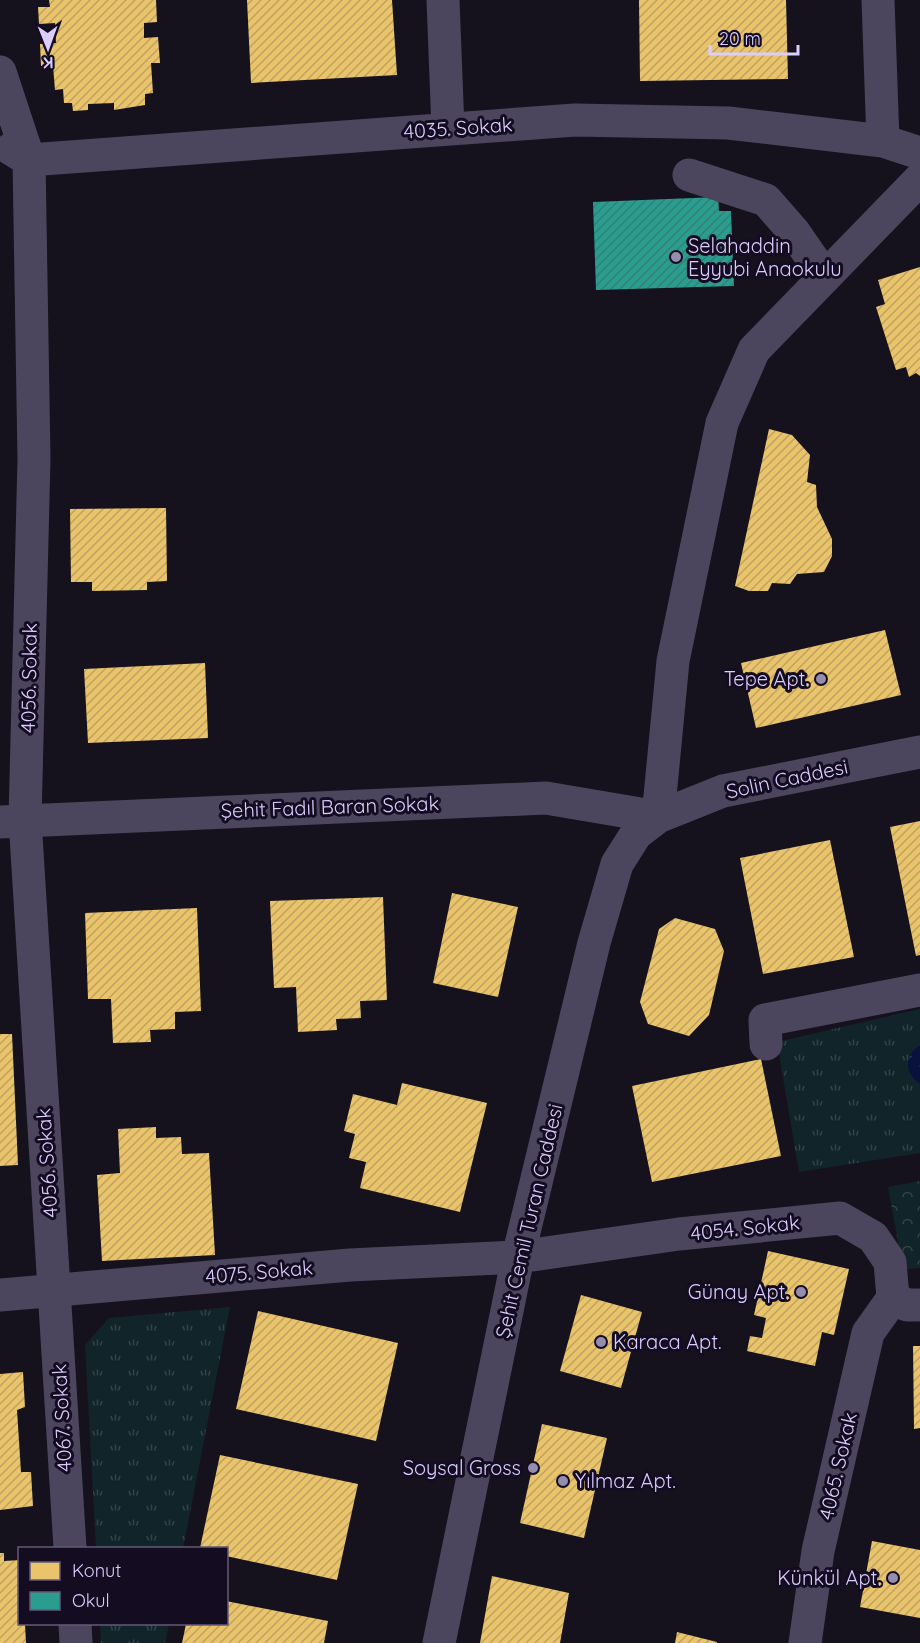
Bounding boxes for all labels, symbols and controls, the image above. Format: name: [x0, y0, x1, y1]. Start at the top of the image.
north arrow: [18, 18, 78, 78]
scale bar: [710, 18, 798, 56]
text: 20 m: [719, 27, 761, 50]
text: K: [43, 53, 54, 73]
street label: 4035. Sokak: [403, 111, 513, 144]
place label: Selahaddin Eyyubi Anaokulu: [688, 233, 842, 281]
marker: Selahaddin Eyyubi Anaokulu: [669, 250, 683, 264]
street label: 4056. Sokak: [15, 623, 42, 733]
place label: Tepe Apt.: [724, 666, 809, 691]
marker: Tepe Apt.: [814, 672, 828, 686]
street label: Solin Caddesi: [724, 753, 850, 804]
street label: Şehit Fadıl Baran Sokak: [220, 790, 440, 823]
street label: Şehit Cemil Turan Caddesi: [489, 1101, 568, 1340]
street label: 4056. Sokak: [30, 1107, 63, 1219]
street label: 4054. Sokak: [689, 1209, 801, 1246]
street label: 4075. Sokak: [204, 1254, 314, 1289]
place label: Günay Apt.: [688, 1279, 789, 1304]
marker: Günay Apt.: [794, 1285, 808, 1299]
place label: Karaca Apt.: [613, 1329, 722, 1354]
marker: Karaca Apt.: [594, 1335, 608, 1349]
street label: 4067. Sokak: [46, 1363, 77, 1473]
street label: 4065. Sokak: [813, 1410, 862, 1522]
place label: Soysal Gross: [403, 1455, 521, 1480]
marker: Soysal Gross: [526, 1461, 540, 1475]
place label: Yılmaz Apt.: [575, 1468, 676, 1493]
marker: Yılmaz Apt.: [556, 1474, 570, 1488]
legend: [18, 1547, 228, 1625]
text: Konut: [72, 1559, 121, 1582]
place label: Künkül Apt.: [777, 1565, 881, 1590]
marker: Künkül Apt.: [886, 1571, 900, 1585]
text: Okul: [72, 1589, 110, 1612]

